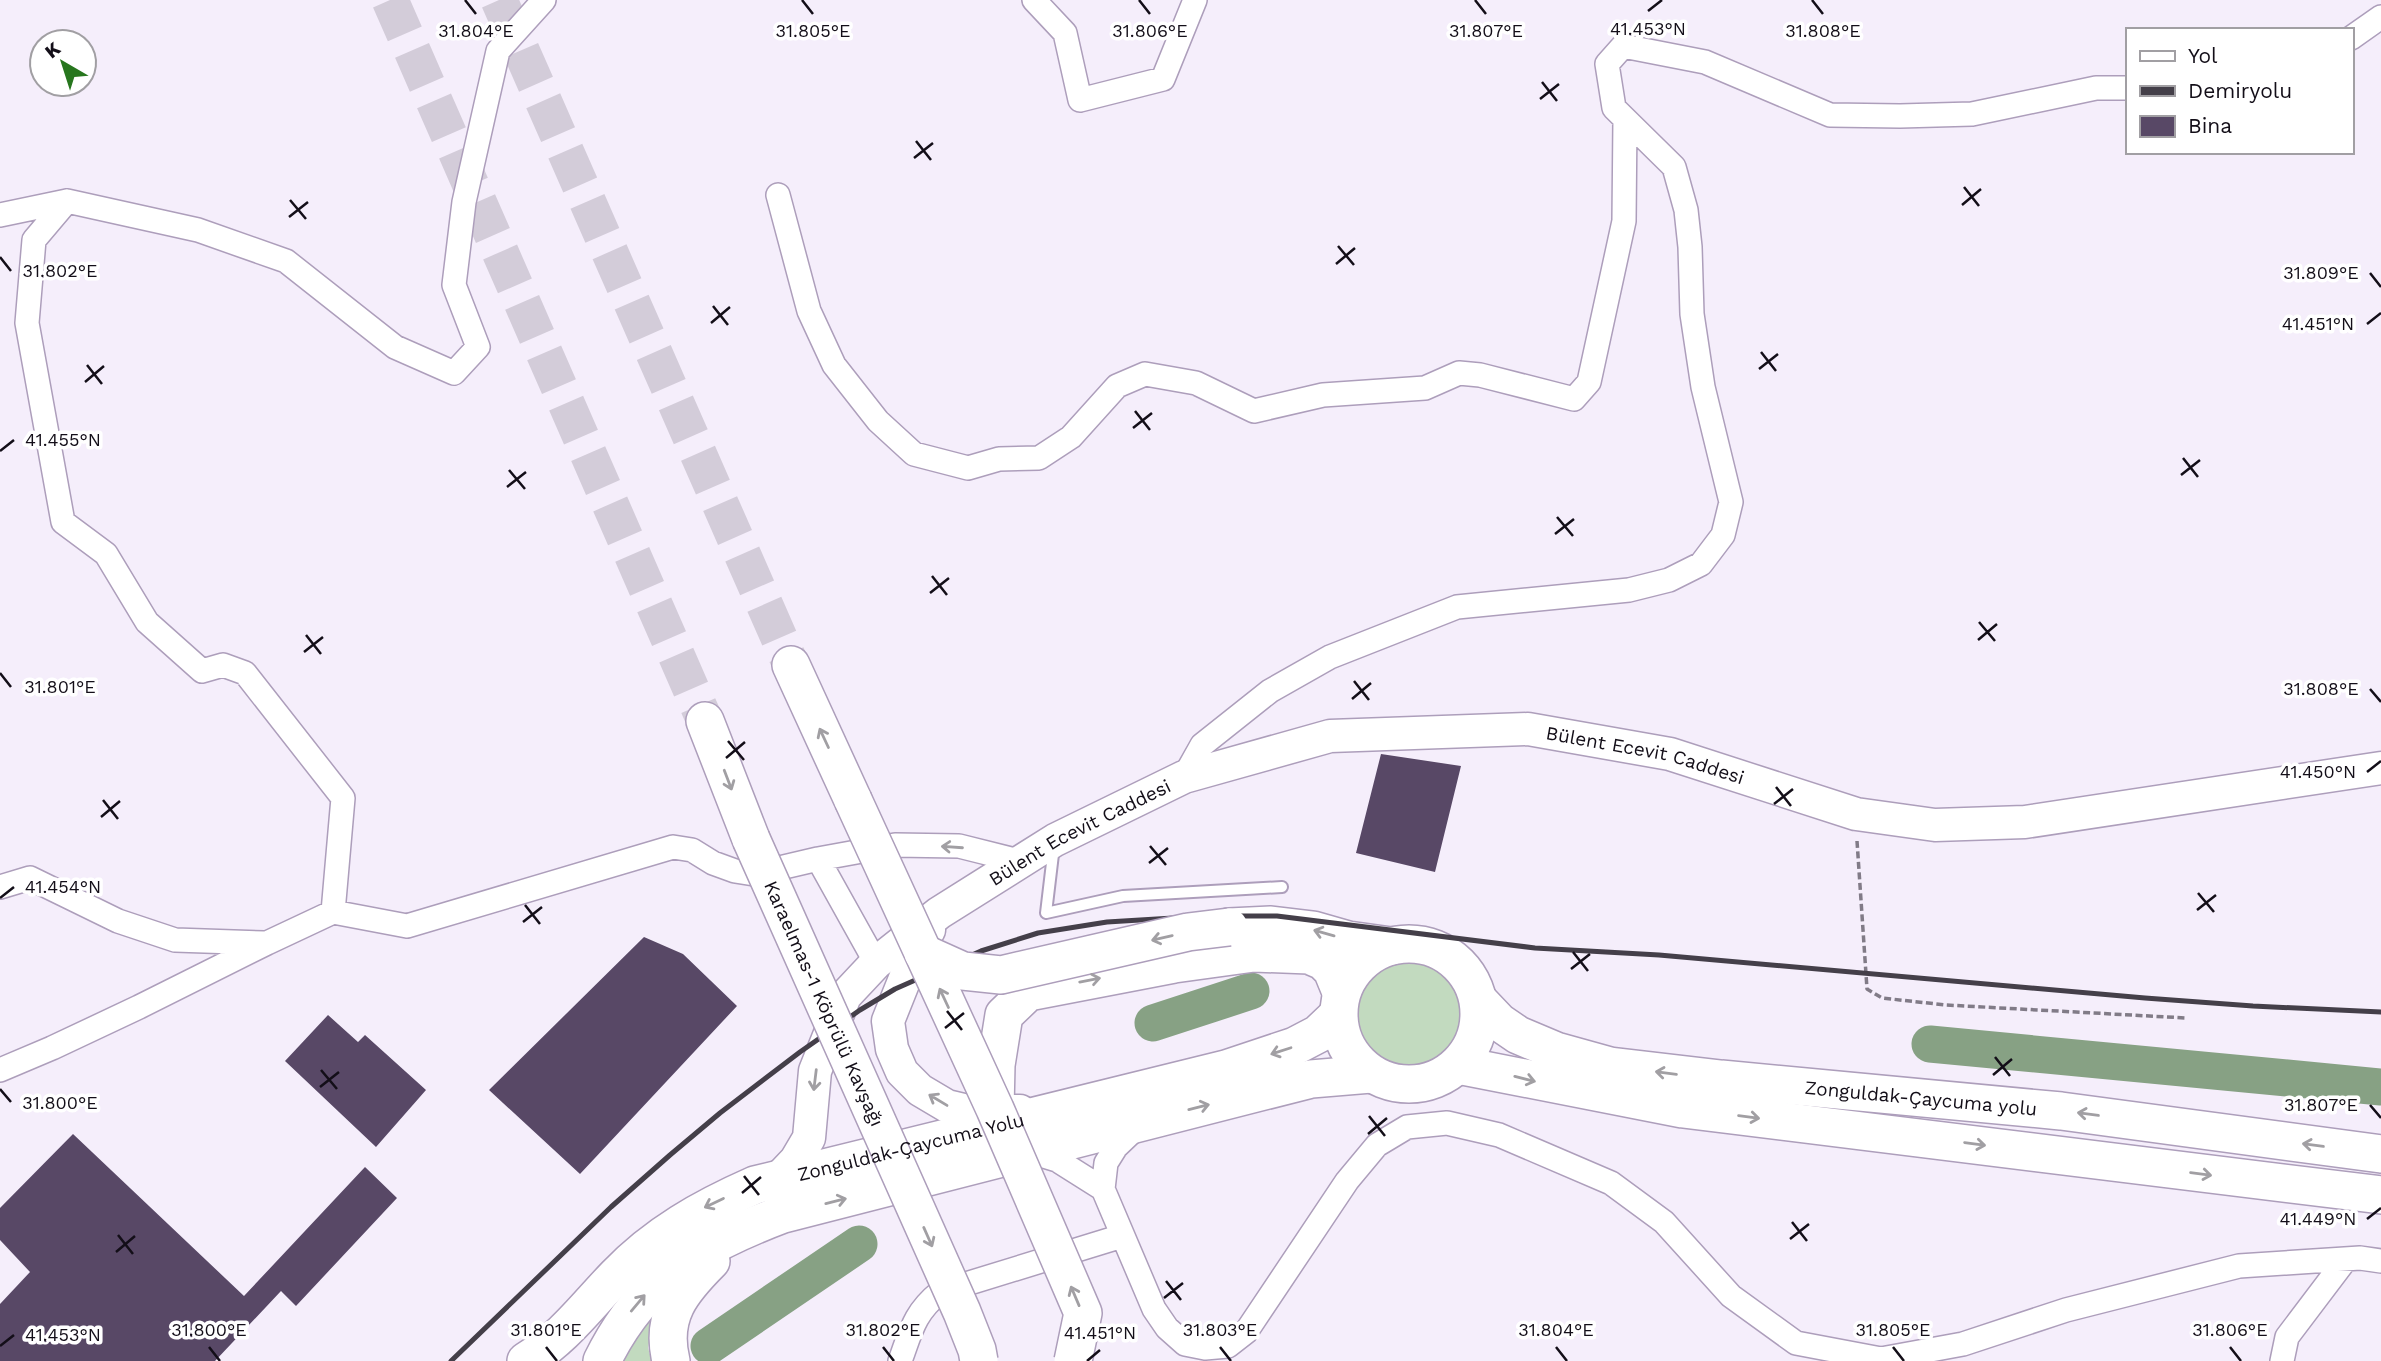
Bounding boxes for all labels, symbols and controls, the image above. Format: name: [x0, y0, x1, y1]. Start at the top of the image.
text: 41.453°N: [1610, 18, 1686, 39]
text: 31.804°E: [438, 20, 514, 41]
text: 31.805°E: [776, 20, 850, 41]
text: 31.806°E: [1112, 20, 1188, 41]
text: 31.807°E: [1449, 20, 1523, 41]
text: 31.808°E: [1785, 20, 1861, 41]
north arrow: [28, 28, 98, 98]
legend: [2126, 28, 2353, 154]
text: K: [40, 37, 65, 63]
text: Yol: [2188, 43, 2218, 68]
text: Demiryolu: [2188, 78, 2292, 103]
text: Bina: [2188, 113, 2232, 138]
text: 31.802°E: [23, 260, 97, 281]
text: 31.809°E: [2283, 262, 2359, 283]
text: 41.451°N: [2282, 313, 2354, 334]
text: 41.455°N: [25, 429, 101, 450]
text: 31.801°E: [24, 676, 96, 697]
text: 31.808°E: [2283, 678, 2359, 699]
street label: Bülent Ecevit Caddesi: [1544, 721, 1747, 789]
one-way arrow: [817, 728, 830, 749]
text: 41.450°N: [2280, 761, 2356, 782]
one-way arrow: [722, 768, 735, 790]
street label: Bülent Ecevit Caddesi: [985, 774, 1174, 891]
one-way arrow: [941, 840, 964, 853]
text: 41.454°N: [25, 876, 101, 897]
street label: Karaelmas-1 Köprülü Kavşağı: [759, 877, 889, 1130]
one-way arrow: [1313, 926, 1335, 939]
one-way arrow: [1151, 932, 1174, 945]
one-way arrow: [1078, 973, 1101, 986]
one-way arrow: [936, 988, 950, 1009]
one-way arrow: [1270, 1045, 1292, 1058]
one-way arrow: [1656, 1066, 1678, 1079]
one-way arrow: [809, 1068, 822, 1091]
one-way arrow: [1513, 1073, 1536, 1086]
street label: Zonguldak-Çaycuma yolu: [1804, 1076, 2038, 1121]
text: 31.800°E: [22, 1092, 98, 1113]
one-way arrow: [928, 1093, 948, 1107]
text: 31.807°E: [2284, 1094, 2358, 1115]
one-way arrow: [1187, 1100, 1210, 1113]
street label: Zonguldak-Çaycuma Yolu: [795, 1108, 1027, 1186]
one-way arrow: [2077, 1108, 2100, 1121]
one-way arrow: [1737, 1110, 1760, 1123]
one-way arrow: [1963, 1138, 1986, 1151]
one-way arrow: [2302, 1138, 2325, 1151]
one-way arrow: [2189, 1167, 2212, 1180]
one-way arrow: [825, 1193, 847, 1206]
one-way arrow: [704, 1197, 725, 1211]
text: 41.449°N: [2280, 1208, 2356, 1229]
one-way arrow: [922, 1226, 935, 1247]
one-way arrow: [1068, 1285, 1081, 1307]
one-way arrow: [630, 1295, 646, 1313]
text: 31.800°E: [171, 1319, 247, 1340]
text: 31.801°E: [510, 1319, 582, 1340]
text: 31.802°E: [846, 1319, 920, 1340]
text: 31.803°E: [1183, 1319, 1257, 1340]
text: 31.804°E: [1518, 1319, 1594, 1340]
text: 31.805°E: [1856, 1319, 1930, 1340]
text: 31.806°E: [2192, 1319, 2268, 1340]
text: 41.451°N: [1064, 1322, 1136, 1343]
text: 41.453°N: [25, 1324, 101, 1345]

